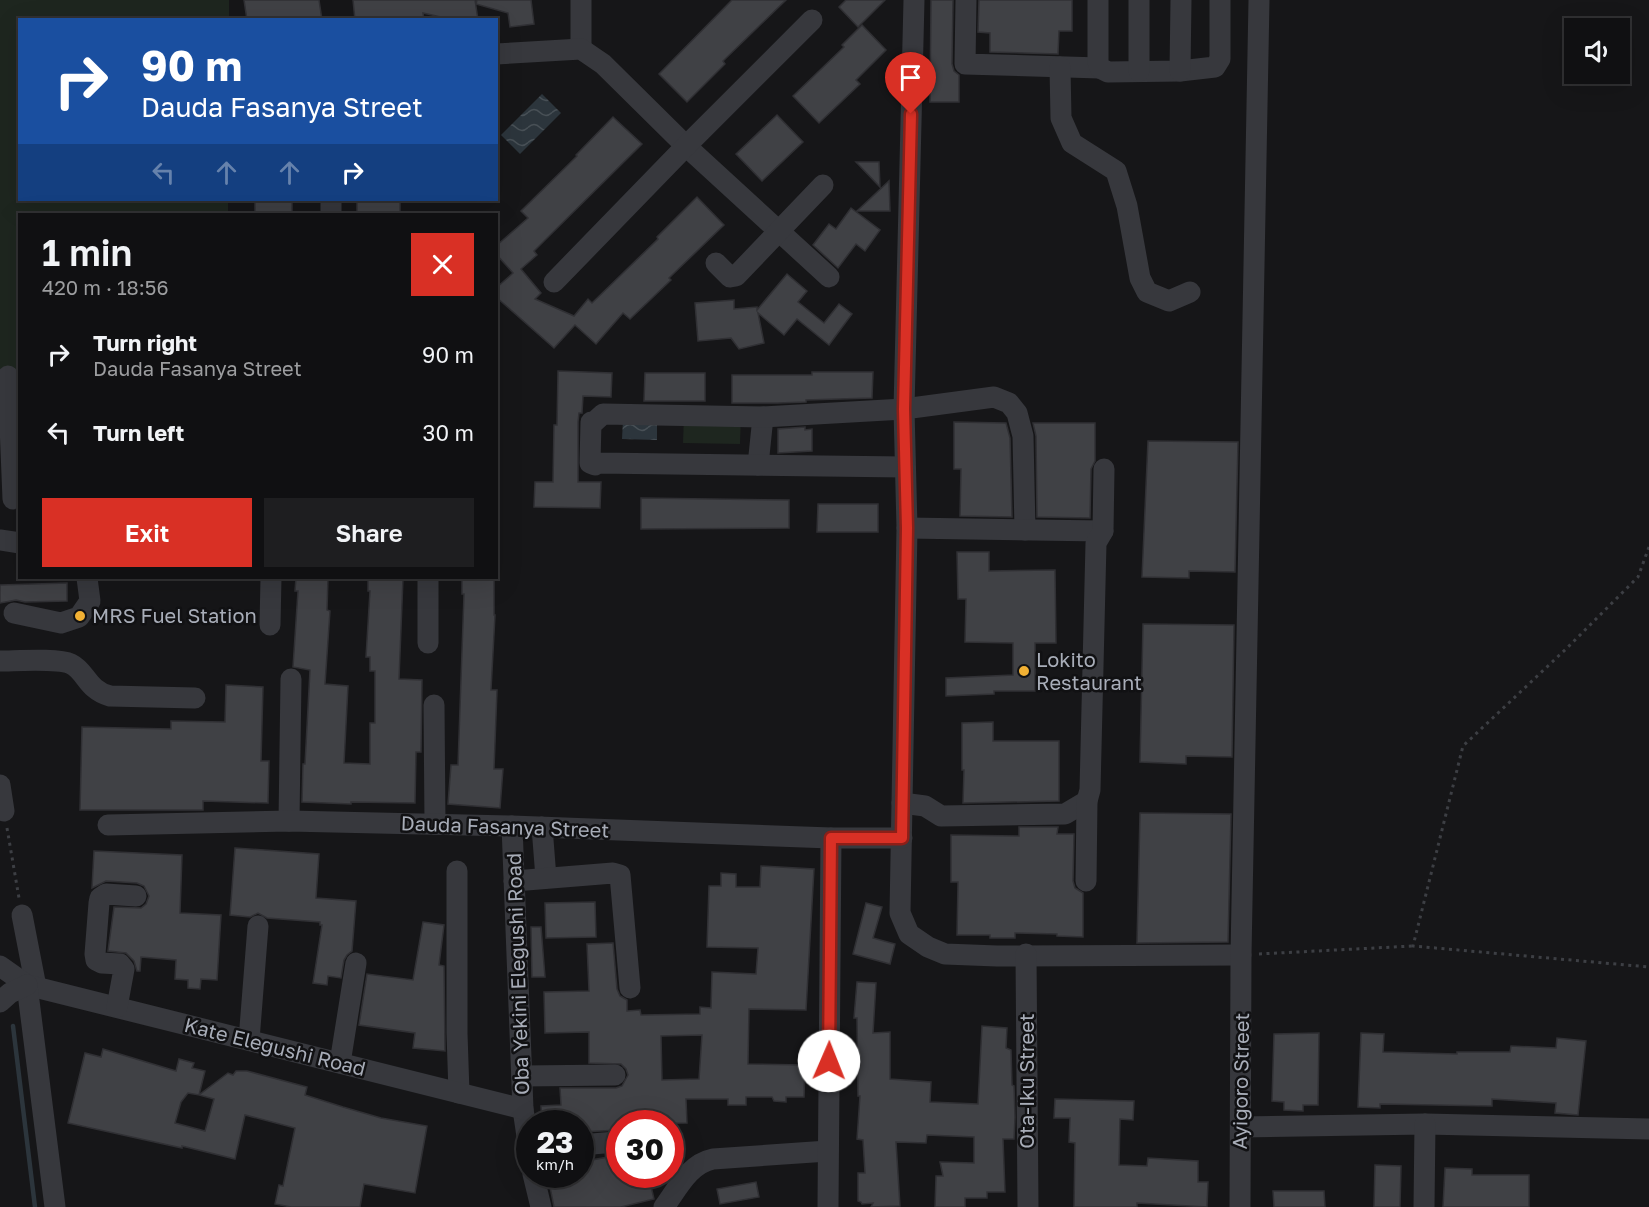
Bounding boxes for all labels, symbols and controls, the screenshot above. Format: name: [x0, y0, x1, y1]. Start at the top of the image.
map controls: [1564, 18, 1630, 84]
button: sound: [1564, 18, 1630, 84]
text: 90 m: [141, 40, 242, 90]
icon: right: [42, 42, 120, 120]
pin: [885, 52, 936, 114]
icon: arrive: [894, 61, 927, 94]
text: Dauda Fasanya Street: [141, 91, 423, 123]
icon: left: [147, 156, 180, 189]
icon: ahead: [210, 156, 243, 189]
icon: ahead: [273, 156, 306, 189]
icon: right: [336, 156, 369, 189]
text: 1 min: [42, 231, 132, 274]
button: close: [411, 233, 474, 296]
text: 420 m · 18:56: [42, 275, 169, 299]
text: Turn right: [93, 329, 197, 356]
icon: right: [42, 338, 75, 371]
text: 90 m: [422, 341, 474, 368]
text: Dauda Fasanya Street: [93, 356, 302, 380]
icon: left: [42, 416, 75, 449]
text: Turn left: [93, 419, 184, 446]
text: 30 m: [423, 419, 474, 446]
button: Exit: [42, 498, 252, 567]
button: Share: [264, 498, 474, 567]
place label: MRS Fuel Station: [92, 603, 257, 627]
marker: MRS Fuel Station: [73, 609, 87, 623]
place label: Lokito Restaurant: [1036, 647, 1142, 694]
marker: Lokito Restaurant: [1017, 664, 1031, 678]
street label: Dauda Fasanya Street: [400, 810, 610, 842]
street label: Oba Yekini Elegushi Road: [501, 853, 533, 1095]
street label: Kate Elegushi Road: [182, 1012, 368, 1080]
street label: Ayigoro Street: [1227, 1012, 1253, 1150]
street label: Ota-Iku Street: [1014, 1013, 1038, 1149]
position arrow: [797, 1029, 861, 1093]
speed limit sign: 30: [606, 1110, 684, 1188]
text: 23: [537, 1124, 573, 1160]
text: km/h: [536, 1155, 574, 1173]

